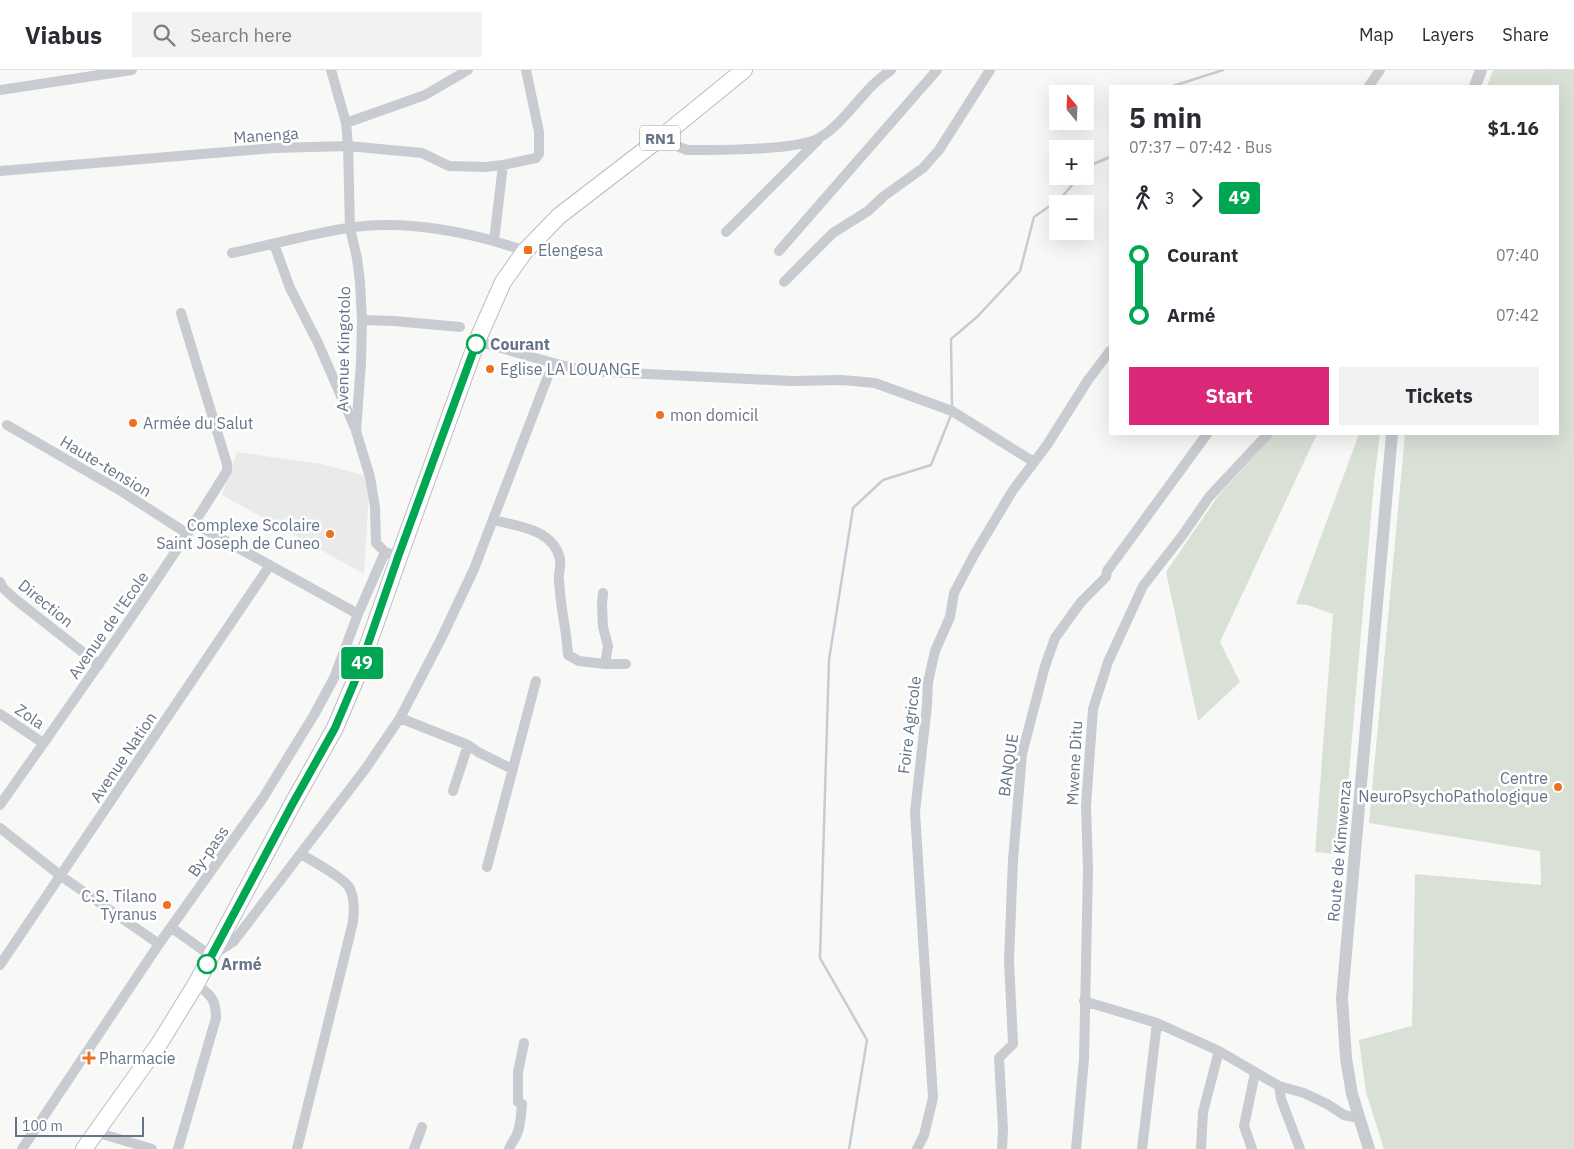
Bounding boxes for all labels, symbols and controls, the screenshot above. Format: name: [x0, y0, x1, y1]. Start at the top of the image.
search box: [132, 12, 482, 57]
text: Viabus: [25, 19, 102, 51]
icon: search: [150, 21, 178, 49]
text: Search here: [190, 23, 292, 47]
text: Map: [1359, 23, 1394, 46]
text: Layers: [1422, 23, 1474, 46]
text: Share: [1502, 23, 1549, 46]
north arrow: [1049, 85, 1094, 130]
map controls: [1049, 85, 1094, 240]
text: 5 min: [1129, 99, 1202, 136]
text: $1.16: [1487, 116, 1539, 140]
street label: Manenga: [233, 123, 300, 147]
road number: RN1: [640, 126, 680, 150]
text: 07:37 – 07:42 · Bus: [1129, 137, 1272, 157]
button: +: [1049, 140, 1094, 185]
icon: walk: [1129, 184, 1157, 212]
icon: forward: [1183, 184, 1211, 212]
text: 49: [1229, 186, 1250, 209]
text: 3: [1165, 188, 1175, 208]
button: −: [1049, 195, 1094, 240]
place label: Elengesa: [538, 240, 603, 260]
text: Courant: [1167, 243, 1238, 267]
marker: Elengesa: [522, 244, 534, 256]
text: 07:40: [1496, 245, 1539, 265]
street label: Avenue Kingotolo: [332, 286, 354, 412]
text: Armé: [1167, 303, 1215, 327]
text: 07:42: [1496, 305, 1539, 325]
marker: Courant: [466, 334, 486, 354]
place label: Courant: [490, 334, 550, 354]
place label: Eglise LA LOUANGE: [500, 359, 640, 379]
marker: Eglise LA LOUANGE: [484, 363, 496, 375]
button: Start: [1129, 367, 1329, 425]
button: Tickets: [1339, 367, 1539, 425]
place label: mon domicil: [670, 405, 758, 425]
marker: mon domicil: [654, 409, 666, 421]
place label: Armée du Salut: [143, 413, 253, 433]
marker: Armée du Salut: [127, 417, 139, 429]
street label: Haute-tension: [57, 431, 155, 501]
place label: Complexe Scolaire Saint Joseph de Cuneo: [156, 515, 320, 553]
marker: Complexe Scolaire Saint Joseph de Cuneo: [324, 528, 336, 540]
street label: Avenue de l'Ecole: [64, 567, 153, 683]
street label: Direction: [14, 575, 78, 631]
line badge: 49: [340, 647, 384, 679]
text: 49: [351, 651, 373, 674]
street label: Foire Agricole: [893, 675, 925, 775]
street label: Zola: [12, 699, 49, 733]
street label: Avenue Nation: [85, 708, 161, 806]
street label: Mwene Ditu: [1062, 720, 1086, 806]
street label: BANQUE: [994, 732, 1022, 798]
place label: Centre NeuroPsychoPathologique: [1358, 768, 1548, 806]
street label: Route de Kimwenza: [1323, 779, 1355, 923]
marker: Centre NeuroPsychoPathologique: [1552, 781, 1564, 793]
street label: By-pass: [183, 822, 233, 880]
place label: C.S. Tilano Tyranus: [81, 886, 157, 924]
marker: C.S. Tilano Tyranus: [161, 899, 173, 911]
marker: Armé: [197, 954, 217, 974]
place label: Armé: [221, 954, 262, 974]
place label: Pharmacie: [99, 1048, 176, 1068]
marker: Pharmacie: [83, 1052, 95, 1064]
scale bar: [15, 1114, 144, 1137]
text: 100 m: [22, 1117, 63, 1135]

